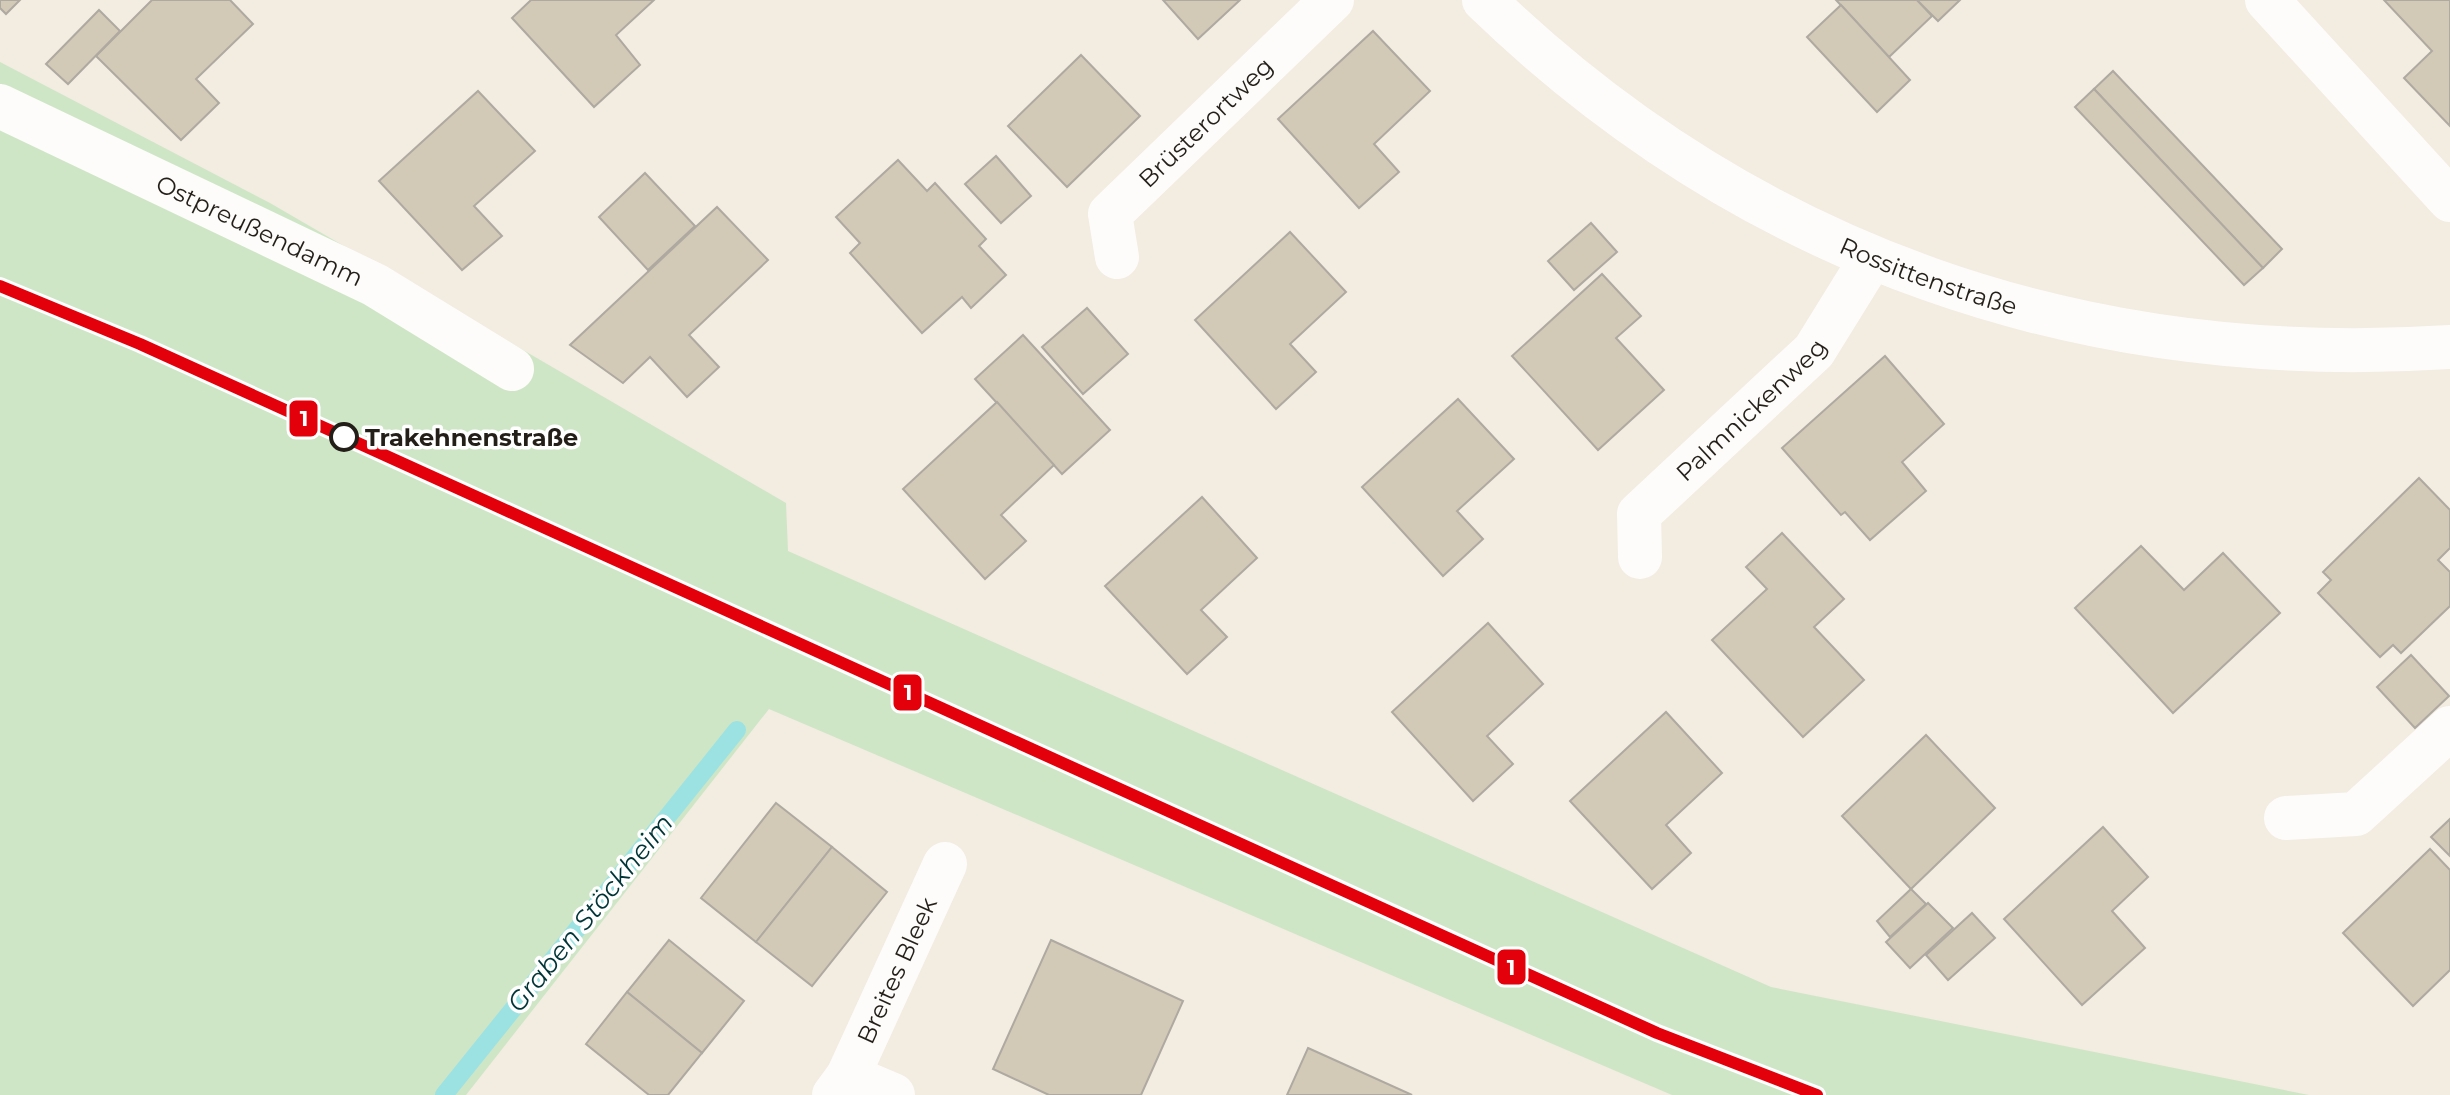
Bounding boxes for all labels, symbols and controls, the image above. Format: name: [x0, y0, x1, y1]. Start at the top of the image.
street label: Brüsterortweg: [1132, 51, 1278, 193]
street label: Ostpreußendamm: [152, 168, 368, 292]
street label: Rossittenstraße: [1835, 231, 2021, 320]
street label: Palmnickenweg: [1670, 334, 1832, 487]
line badge: 1: [288, 399, 319, 438]
text: 1: [300, 405, 308, 432]
marker: Trakehnenstraße: [330, 423, 358, 451]
place label: Trakehnenstraße: [365, 423, 578, 452]
line badge: 1: [892, 673, 923, 712]
text: 1: [904, 679, 912, 706]
water label: Graben Stöckheim: [500, 807, 680, 1019]
street label: Breites Bleek: [850, 892, 943, 1048]
line badge: 1: [1496, 948, 1527, 986]
text: 1: [1507, 954, 1515, 981]

